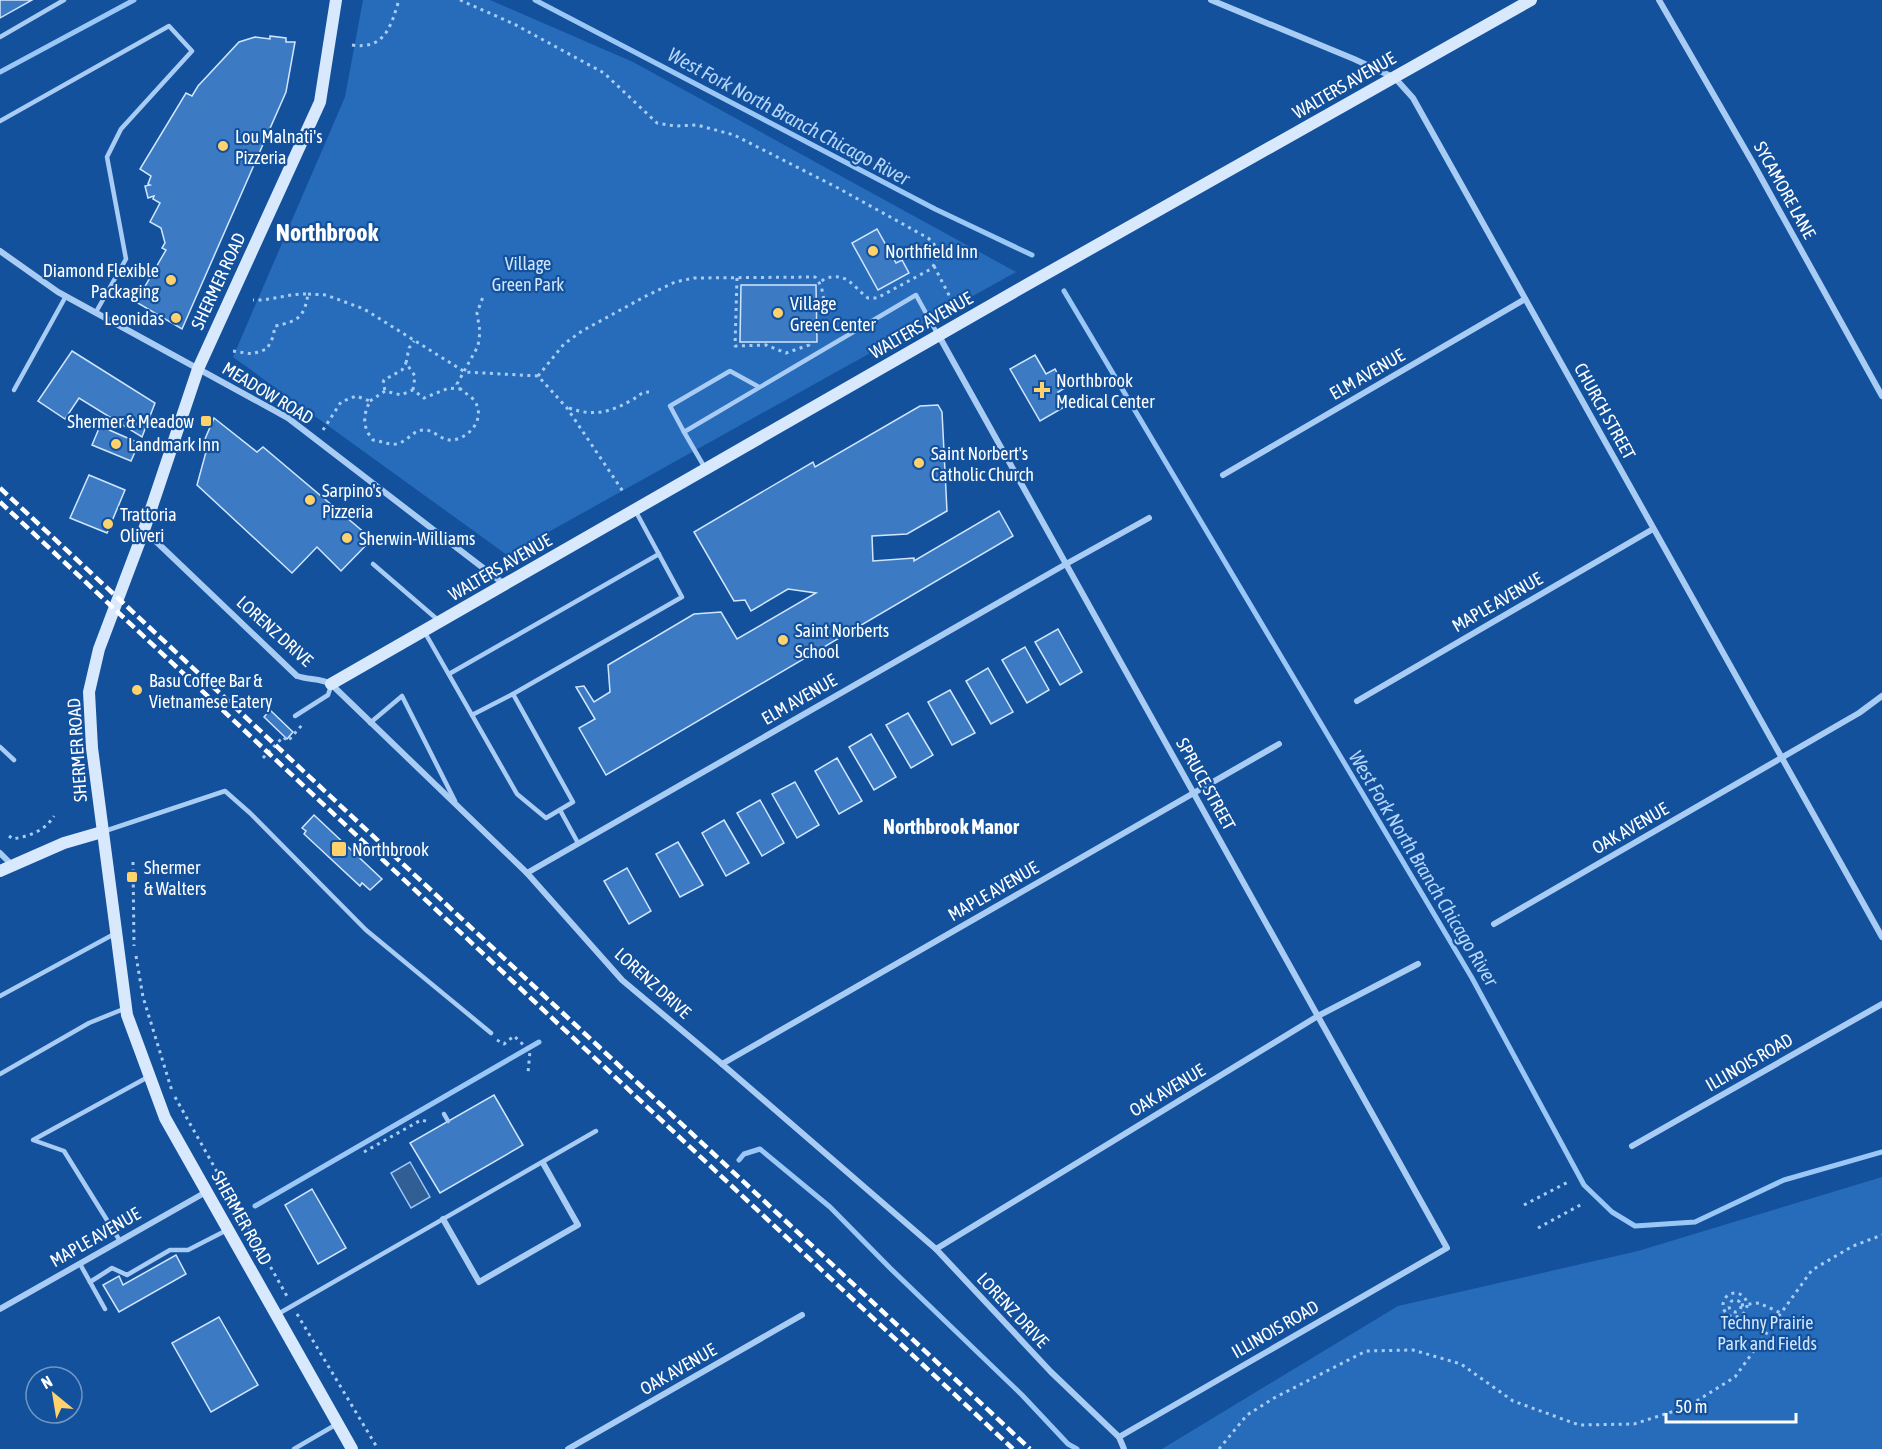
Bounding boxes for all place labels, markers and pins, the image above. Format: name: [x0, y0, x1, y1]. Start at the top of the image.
place label: Lou Malnati's Pizzeria: [235, 126, 323, 168]
marker: Lou Malnati's Pizzeria: [216, 139, 230, 153]
place label: Northfield Inn: [885, 241, 978, 262]
marker: Northfield Inn: [866, 244, 880, 258]
place label: Diamond Flexible Packaging: [43, 260, 159, 302]
marker: Diamond Flexible Packaging: [164, 273, 178, 287]
place label: Village Green Center: [790, 293, 876, 335]
marker: Village Green Center: [771, 306, 785, 320]
place label: Leonidas: [104, 308, 164, 329]
marker: Leonidas: [169, 311, 183, 325]
place label: Northbrook Medical Center: [1056, 370, 1155, 412]
marker: Northbrook Medical Center: [1033, 381, 1051, 399]
place label: Shermer & Meadow: [67, 411, 194, 432]
marker: Shermer & Meadow: [199, 414, 213, 428]
place label: Landmark Inn: [128, 434, 220, 455]
marker: Landmark Inn: [109, 437, 123, 451]
place label: Saint Norbert's Catholic Church: [931, 443, 1034, 485]
marker: Saint Norbert's Catholic Church: [912, 456, 926, 470]
place label: Sarpino's Pizzeria: [322, 480, 382, 522]
marker: Sarpino's Pizzeria: [303, 493, 317, 507]
place label: Trattoria Oliveri: [120, 504, 177, 546]
marker: Trattoria Oliveri: [101, 517, 115, 531]
place label: Sherwin-Williams: [359, 528, 475, 549]
marker: Sherwin-Williams: [340, 531, 354, 545]
place label: Saint Norberts School: [795, 620, 889, 662]
marker: Saint Norberts School: [776, 633, 790, 647]
place label: Basu Coffee Bar & Vietnamese Eatery: [149, 670, 272, 712]
marker: Basu Coffee Bar & Vietnamese Eatery: [130, 683, 144, 697]
place label: Northbrook: [352, 839, 429, 860]
marker: Northbrook: [330, 840, 348, 858]
place label: Shermer & Walters: [144, 857, 206, 899]
marker: Shermer & Walters: [125, 870, 139, 884]

